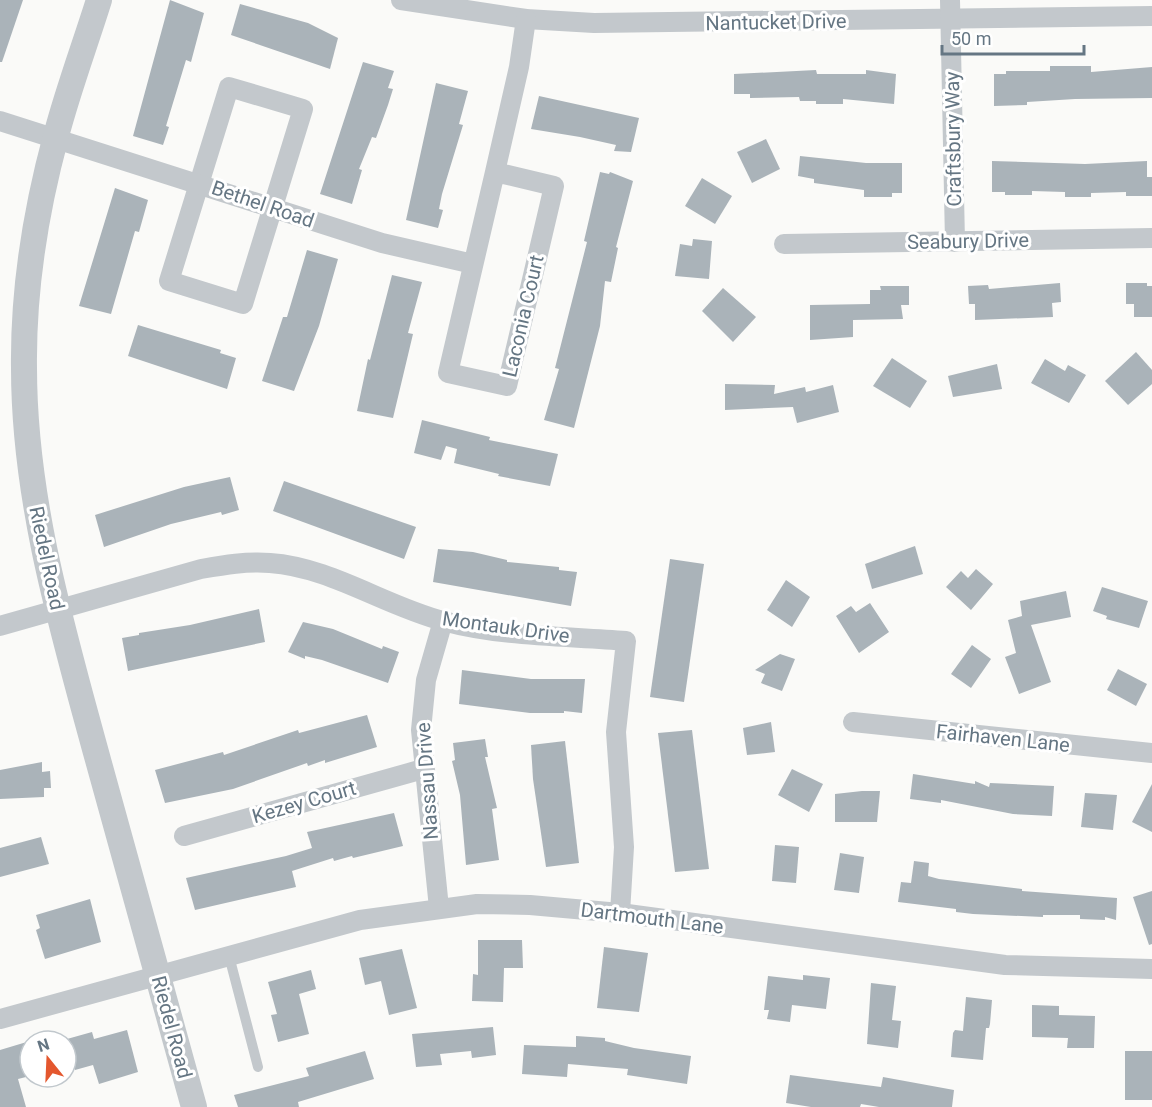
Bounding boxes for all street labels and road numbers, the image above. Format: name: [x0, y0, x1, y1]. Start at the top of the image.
street label: Nantucket Drive: [705, 9, 847, 35]
street label: Craftsbury Way: [940, 71, 966, 207]
street label: Bethel Road: [209, 175, 317, 233]
street label: Seabury Drive: [907, 228, 1029, 254]
street label: Laconia Court: [497, 253, 549, 379]
street label: Riedel Road: [24, 504, 70, 612]
street label: Montauk Drive: [441, 606, 571, 648]
street label: Fairhaven Lane: [935, 719, 1071, 757]
street label: Nassau Drive: [411, 722, 443, 840]
street label: Kezey Court: [249, 776, 359, 828]
street label: Dartmouth Lane: [579, 897, 725, 939]
street label: Riedel Road: [147, 973, 197, 1081]

